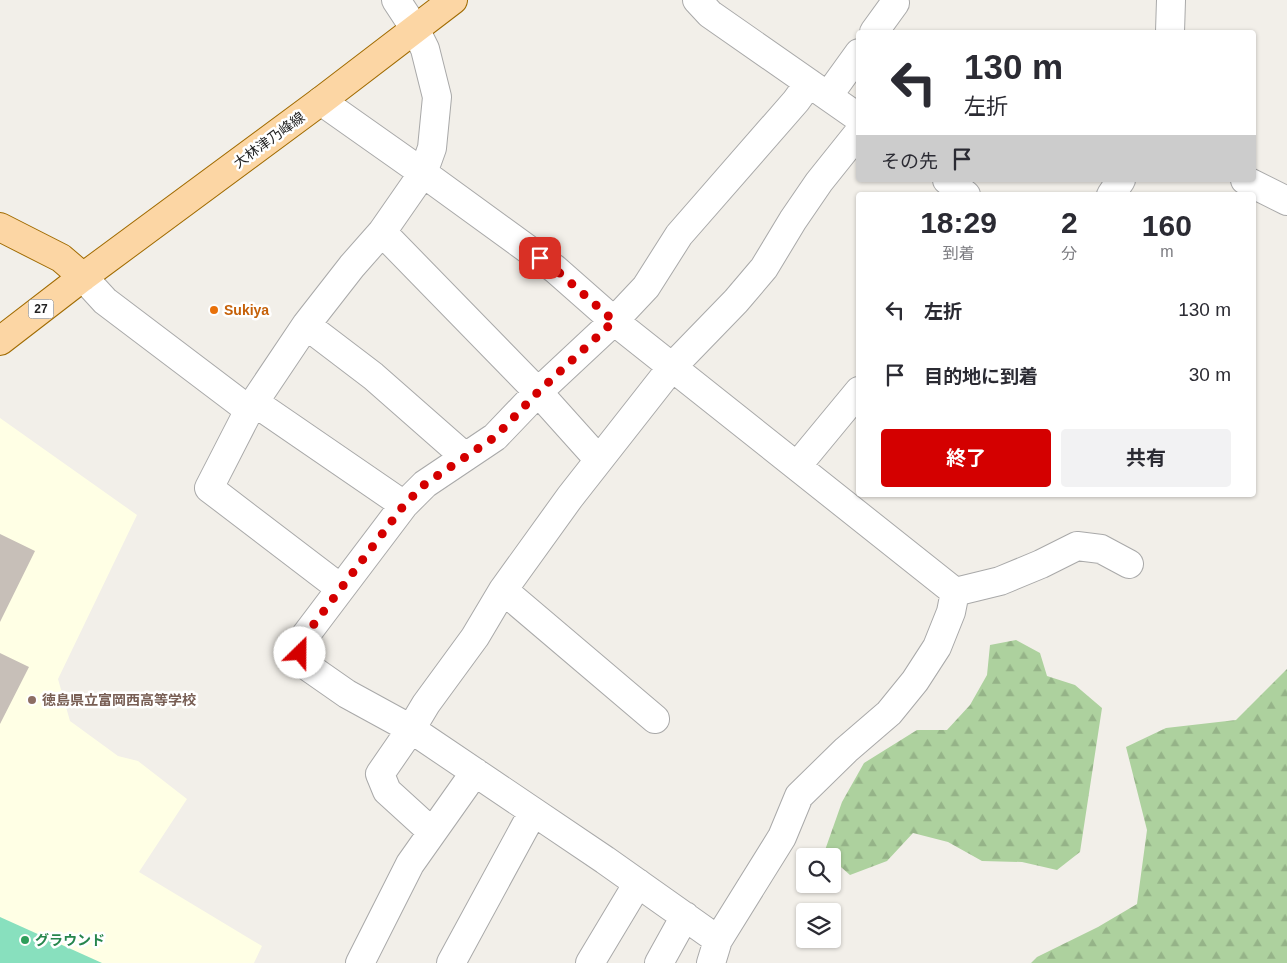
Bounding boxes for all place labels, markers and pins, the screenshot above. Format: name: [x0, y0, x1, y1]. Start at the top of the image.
pin: [519, 237, 561, 279]
place label: Sukiya: [224, 302, 269, 318]
marker: Sukiya: [208, 304, 220, 316]
place label: 徳島県立富岡西高等学校: [42, 692, 196, 708]
marker: 徳島県立富岡西高等学校: [26, 694, 38, 706]
place label: グラウンド: [35, 932, 105, 948]
marker: グラウンド: [19, 934, 31, 946]

